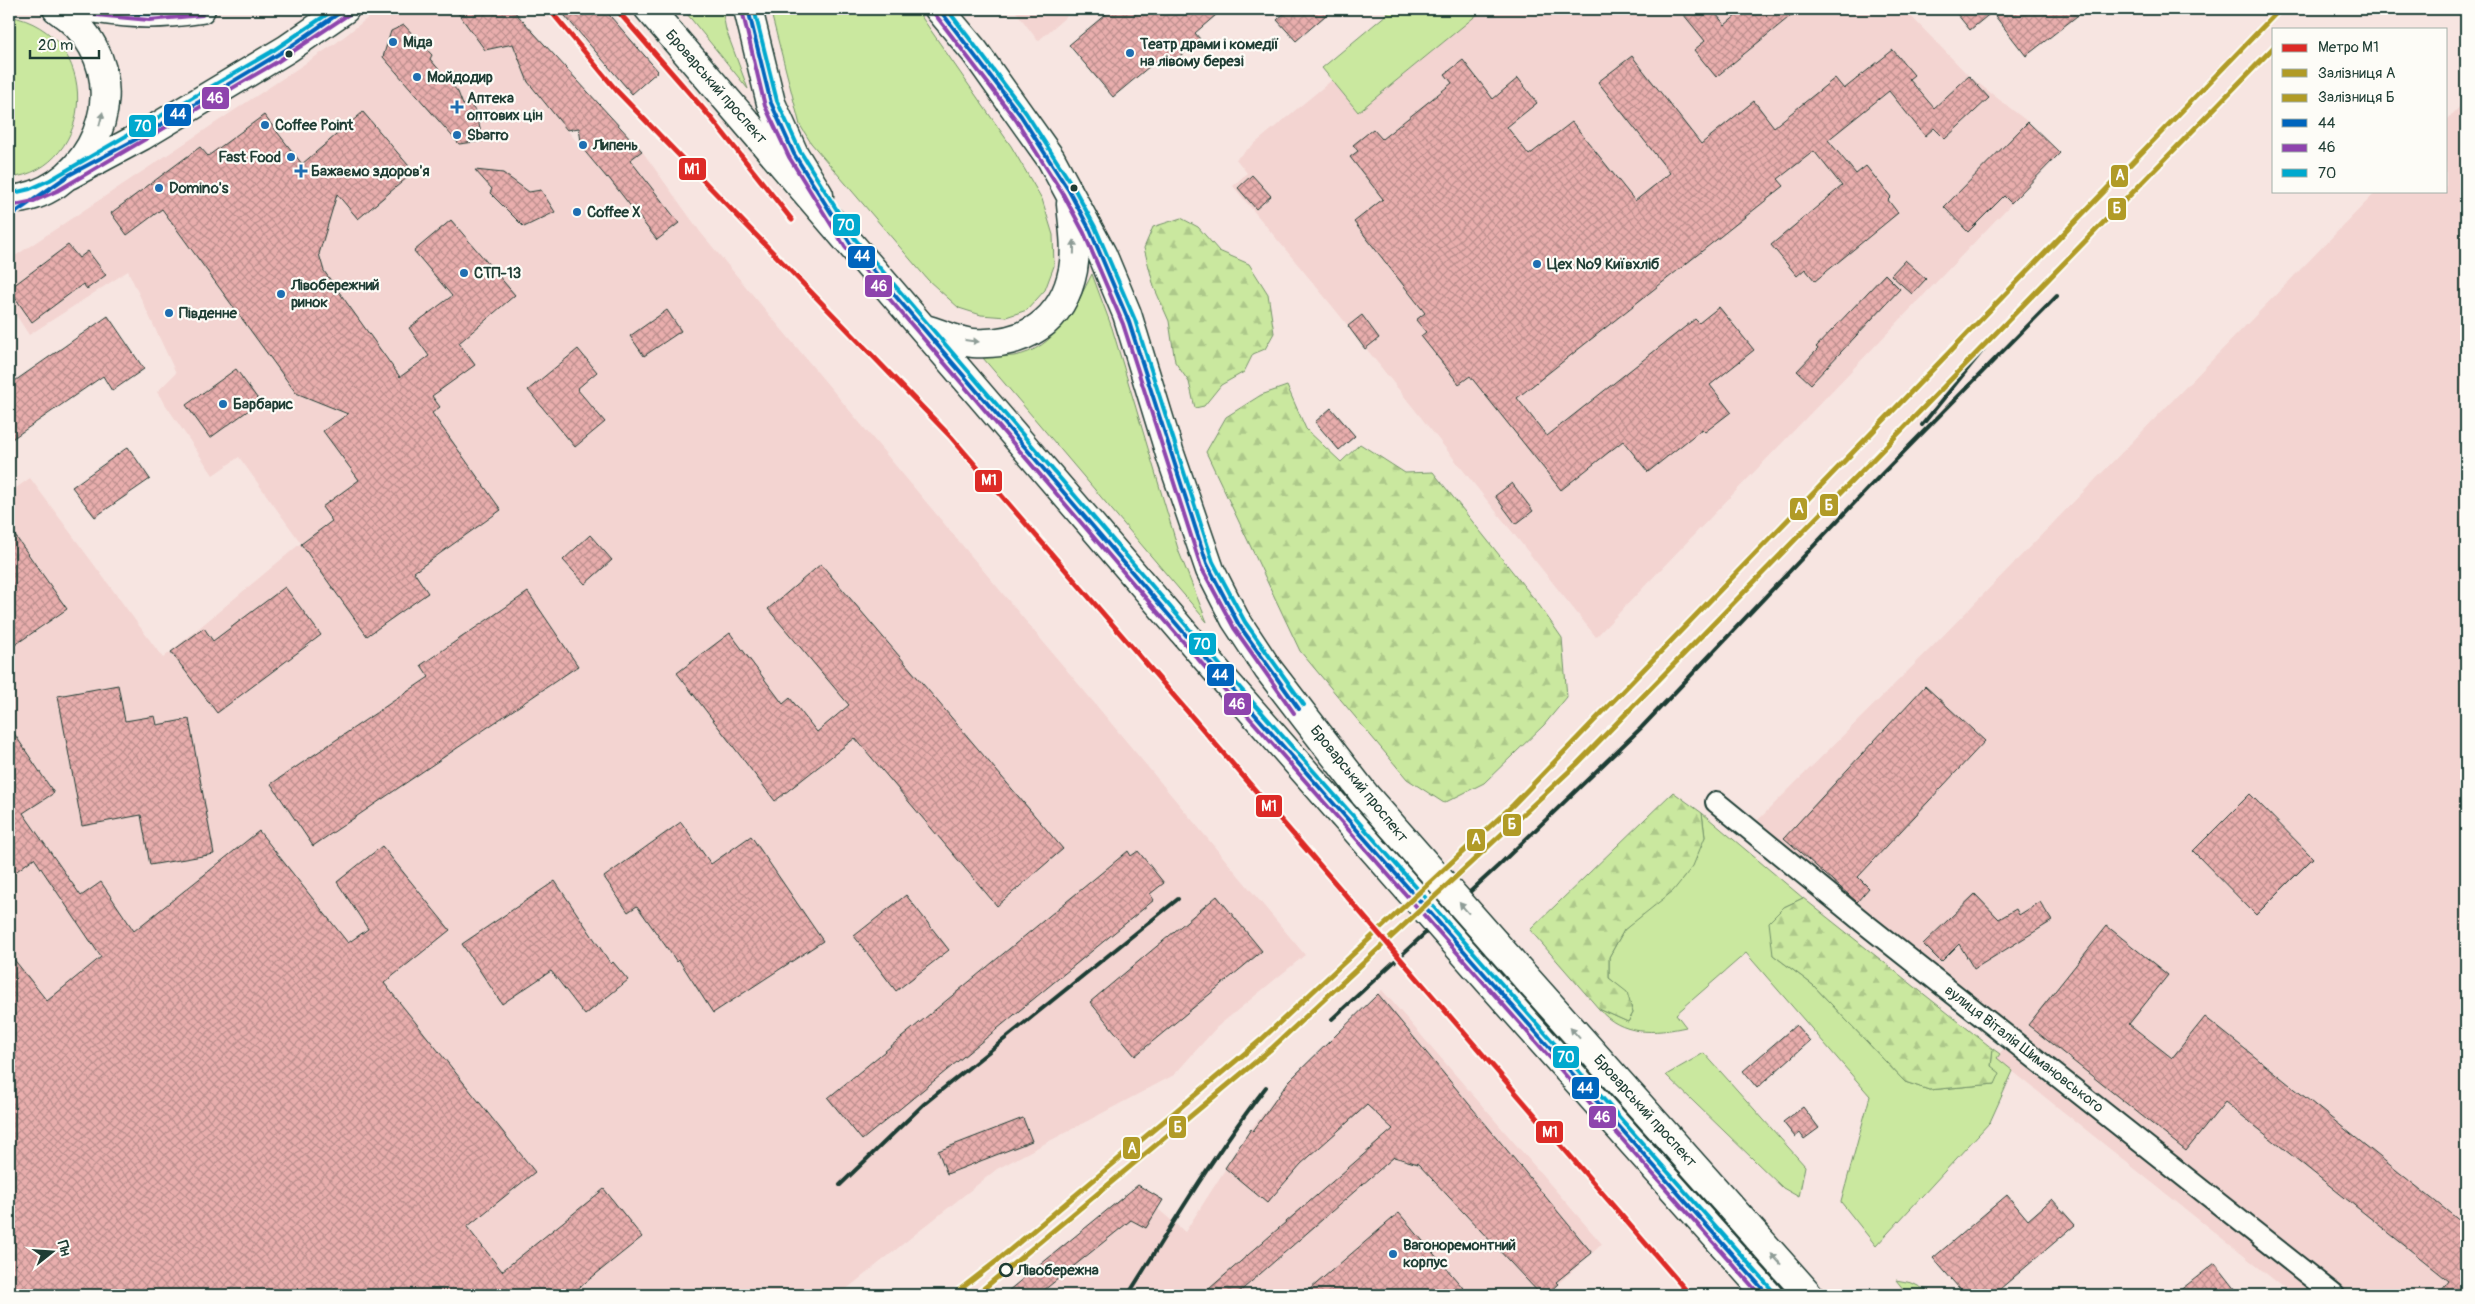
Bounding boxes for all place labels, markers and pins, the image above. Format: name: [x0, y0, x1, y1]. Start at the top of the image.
place label: Міда: [403, 33, 432, 52]
place label: Театр драми і комедії на лівому березі: [1139, 35, 1279, 71]
marker: Міда: [387, 36, 399, 48]
marker: Театр драми і комедії на лівому березі: [1124, 47, 1136, 59]
unlabelled marker: [284, 49, 294, 59]
place label: Мойдодир: [427, 68, 493, 87]
marker: Мойдодир: [411, 71, 423, 83]
place label: Аптека оптових цін: [466, 89, 543, 125]
marker: Аптека оптових цін: [451, 101, 463, 113]
place label: Coffee Point: [275, 116, 354, 135]
marker: Coffee Point: [259, 119, 271, 131]
place label: Sbarro: [467, 126, 509, 145]
marker: Sbarro: [451, 129, 463, 141]
place label: Липень: [592, 136, 638, 155]
marker: Липень: [577, 139, 589, 151]
place label: Fast Food: [218, 148, 281, 167]
marker: Fast Food: [285, 151, 297, 163]
place label: Бажаємо здоров'я: [311, 162, 430, 181]
marker: Бажаємо здоров'я: [295, 165, 307, 177]
place label: Domino's: [169, 179, 229, 198]
marker: Domino's: [153, 182, 165, 194]
unlabelled marker: [1069, 183, 1079, 193]
place label: Coffee X: [587, 203, 641, 222]
marker: Coffee X: [571, 206, 583, 218]
place label: Цех №9 Київхліб: [1547, 255, 1660, 274]
marker: Цех №9 Київхліб: [1531, 258, 1543, 270]
place label: СТП-13: [474, 264, 521, 283]
marker: СТП-13: [458, 267, 470, 279]
place label: Лівобережний ринок: [290, 276, 380, 312]
marker: Лівобережний ринок: [275, 288, 287, 300]
place label: Південне: [179, 304, 237, 323]
marker: Південне: [163, 307, 175, 319]
place label: Барбарис: [233, 395, 293, 414]
marker: Барбарис: [217, 398, 229, 410]
place label: Вагоноремонтний корпус: [1403, 1236, 1516, 1272]
marker: Вагоноремонтний корпус: [1387, 1248, 1399, 1260]
place label: Лівобережна: [1016, 1261, 1099, 1280]
marker: Лівобережна: [999, 1263, 1013, 1277]

